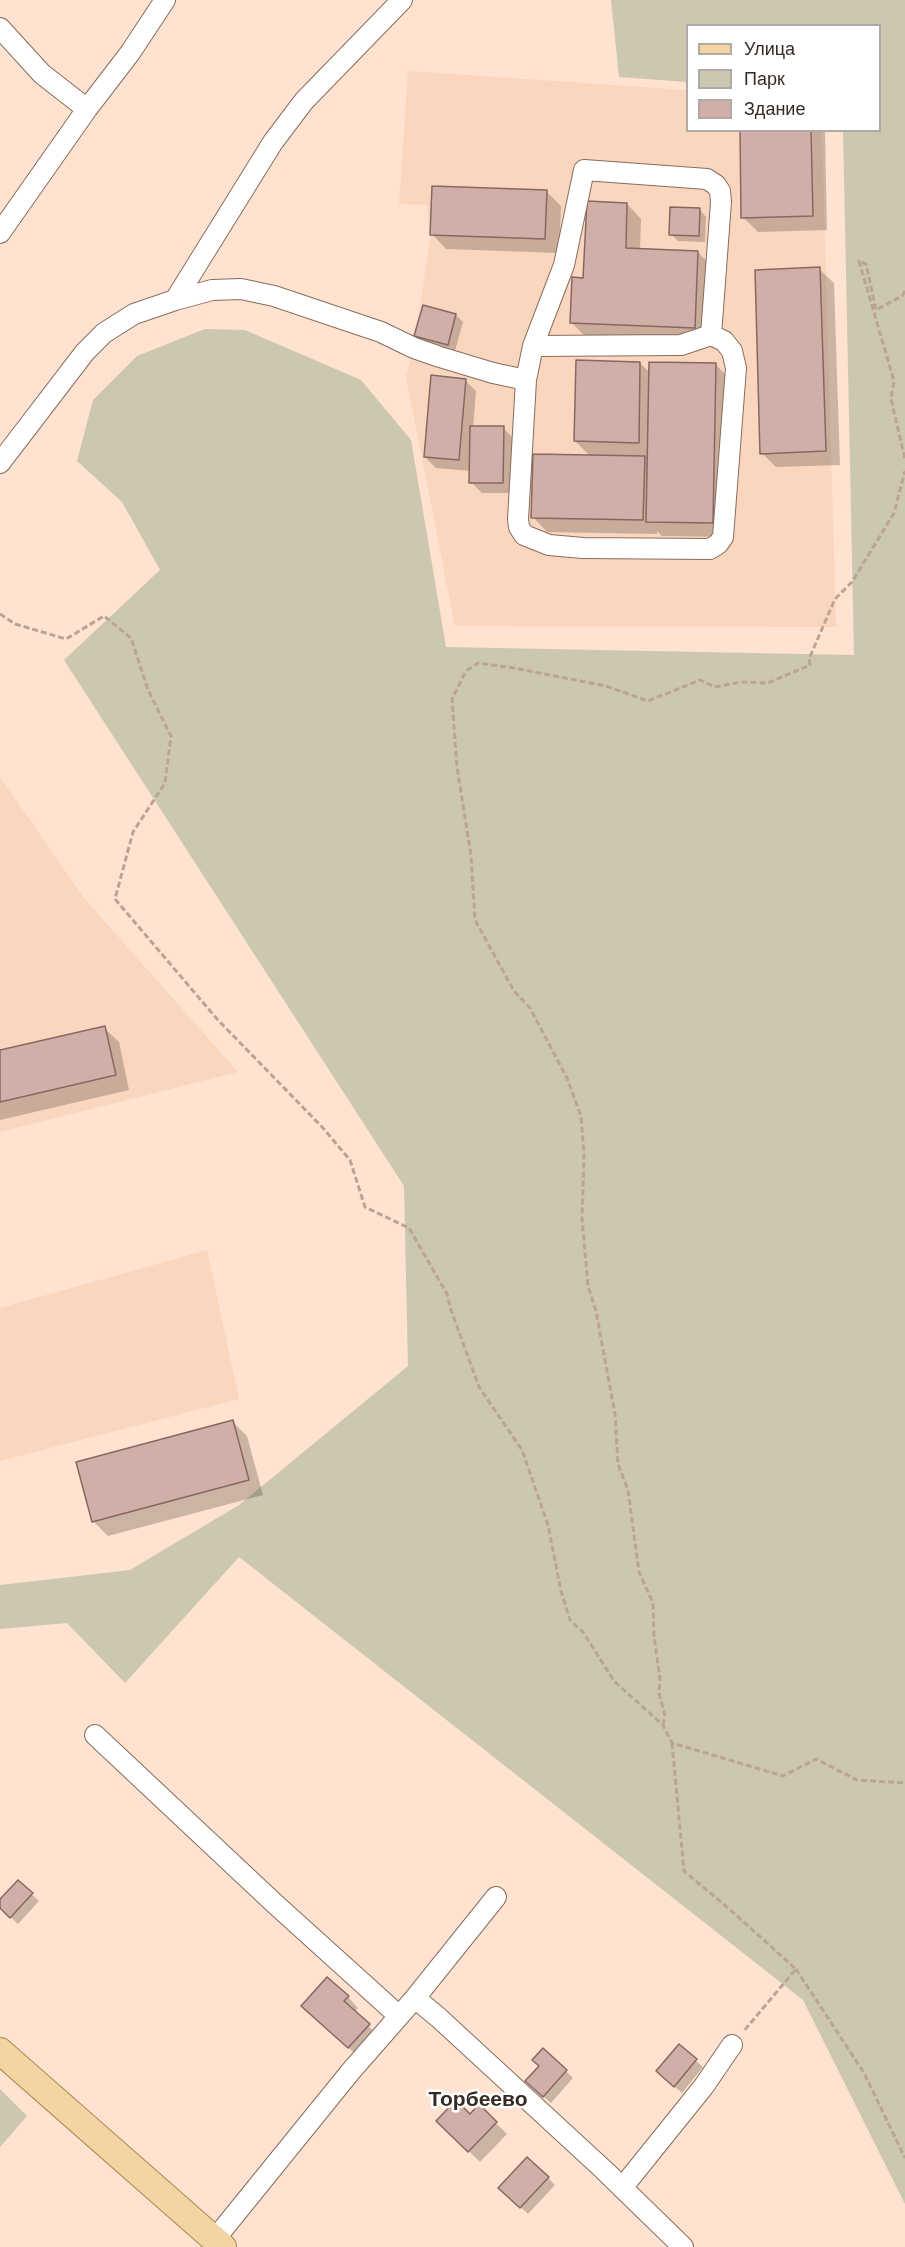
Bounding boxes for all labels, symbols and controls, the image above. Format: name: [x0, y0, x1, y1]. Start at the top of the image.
legend: [686, 24, 881, 132]
text: Улица: [744, 39, 795, 59]
text: Парк: [744, 69, 785, 89]
text: Здание: [744, 99, 805, 119]
district label: Торбеево: [429, 2087, 527, 2113]

